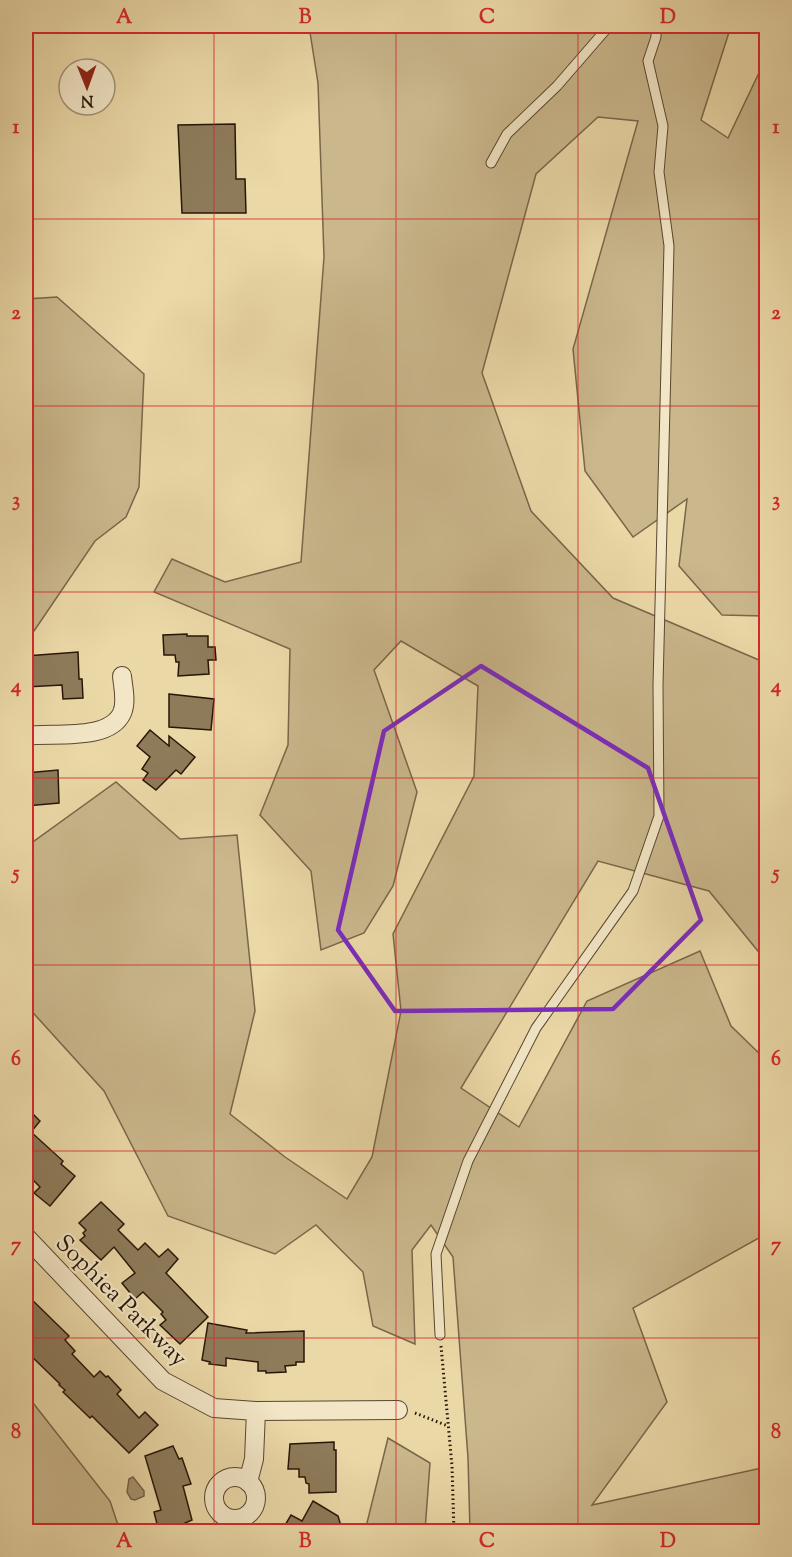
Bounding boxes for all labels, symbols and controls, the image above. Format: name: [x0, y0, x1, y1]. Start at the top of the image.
text: A: [116, 4, 133, 33]
text: B: [299, 4, 312, 33]
text: C: [479, 4, 495, 33]
text: D: [660, 4, 676, 33]
north arrow: [57, 57, 117, 117]
text: N: [80, 88, 94, 111]
text: 1: [13, 114, 20, 143]
text: 1: [773, 114, 780, 143]
text: 2: [11, 300, 21, 329]
text: 2: [771, 300, 781, 329]
text: 3: [12, 487, 20, 516]
text: 3: [772, 487, 780, 516]
text: 4: [10, 673, 21, 702]
text: 4: [770, 673, 781, 702]
text: 5: [11, 860, 20, 889]
text: 5: [771, 860, 780, 889]
text: 6: [11, 1046, 21, 1075]
text: 6: [771, 1046, 781, 1075]
street label: Sophiea Parkway: [47, 1228, 194, 1375]
text: 7: [11, 1232, 22, 1261]
text: 7: [771, 1232, 782, 1261]
text: 8: [11, 1419, 21, 1448]
text: 8: [771, 1419, 781, 1448]
text: A: [116, 1528, 133, 1557]
text: B: [299, 1528, 312, 1557]
text: C: [479, 1528, 495, 1557]
text: D: [660, 1528, 676, 1557]

